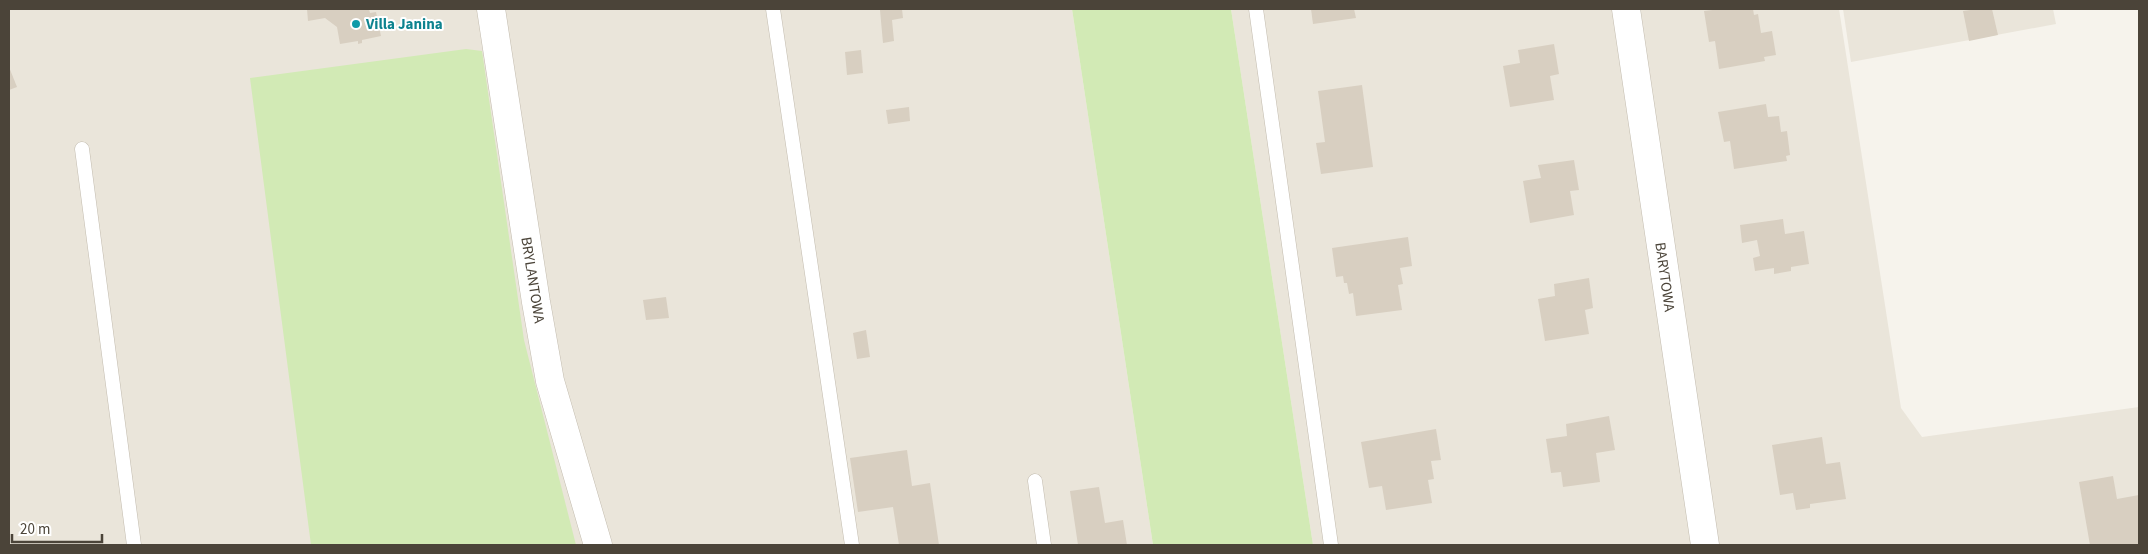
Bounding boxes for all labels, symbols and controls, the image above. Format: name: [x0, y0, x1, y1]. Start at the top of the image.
place label: Villa Janina: [365, 14, 443, 35]
marker: Villa Janina: [350, 18, 362, 30]
street label: BRYLANTOWA: [515, 235, 550, 326]
street label: BARYTOWA: [1649, 241, 1680, 314]
scale bar: [12, 512, 102, 544]
text: 20 m: [20, 519, 50, 540]

